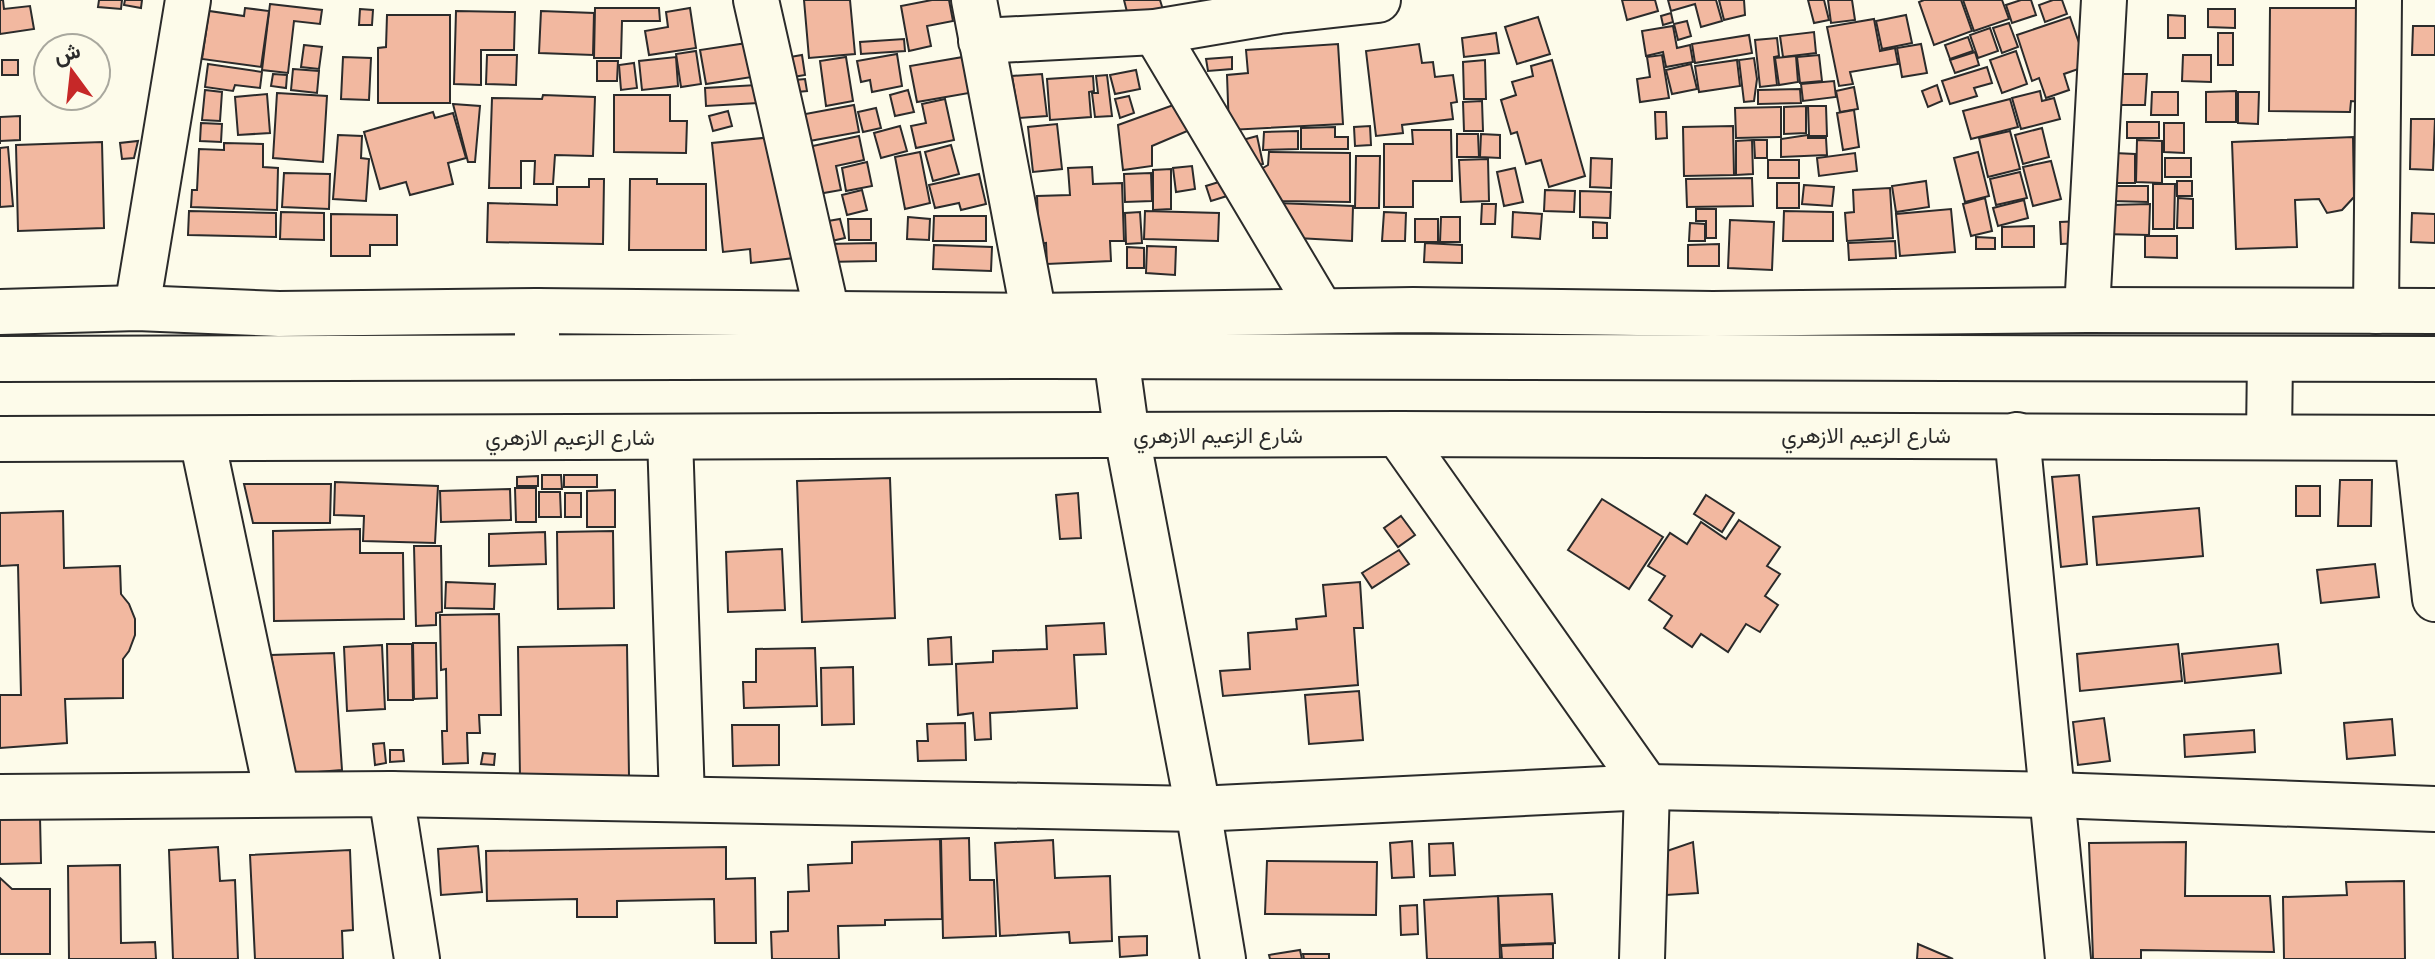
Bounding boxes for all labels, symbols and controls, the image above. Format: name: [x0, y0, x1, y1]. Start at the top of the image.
north arrow: [32, 32, 112, 112]
text: ش: [51, 38, 83, 70]
street label: شارع الزعيم الازهري: [1133, 423, 1303, 454]
street label: شارع الزعيم الازهري: [1781, 423, 1951, 454]
street label: شارع الزعيم الازهري: [485, 425, 655, 456]

